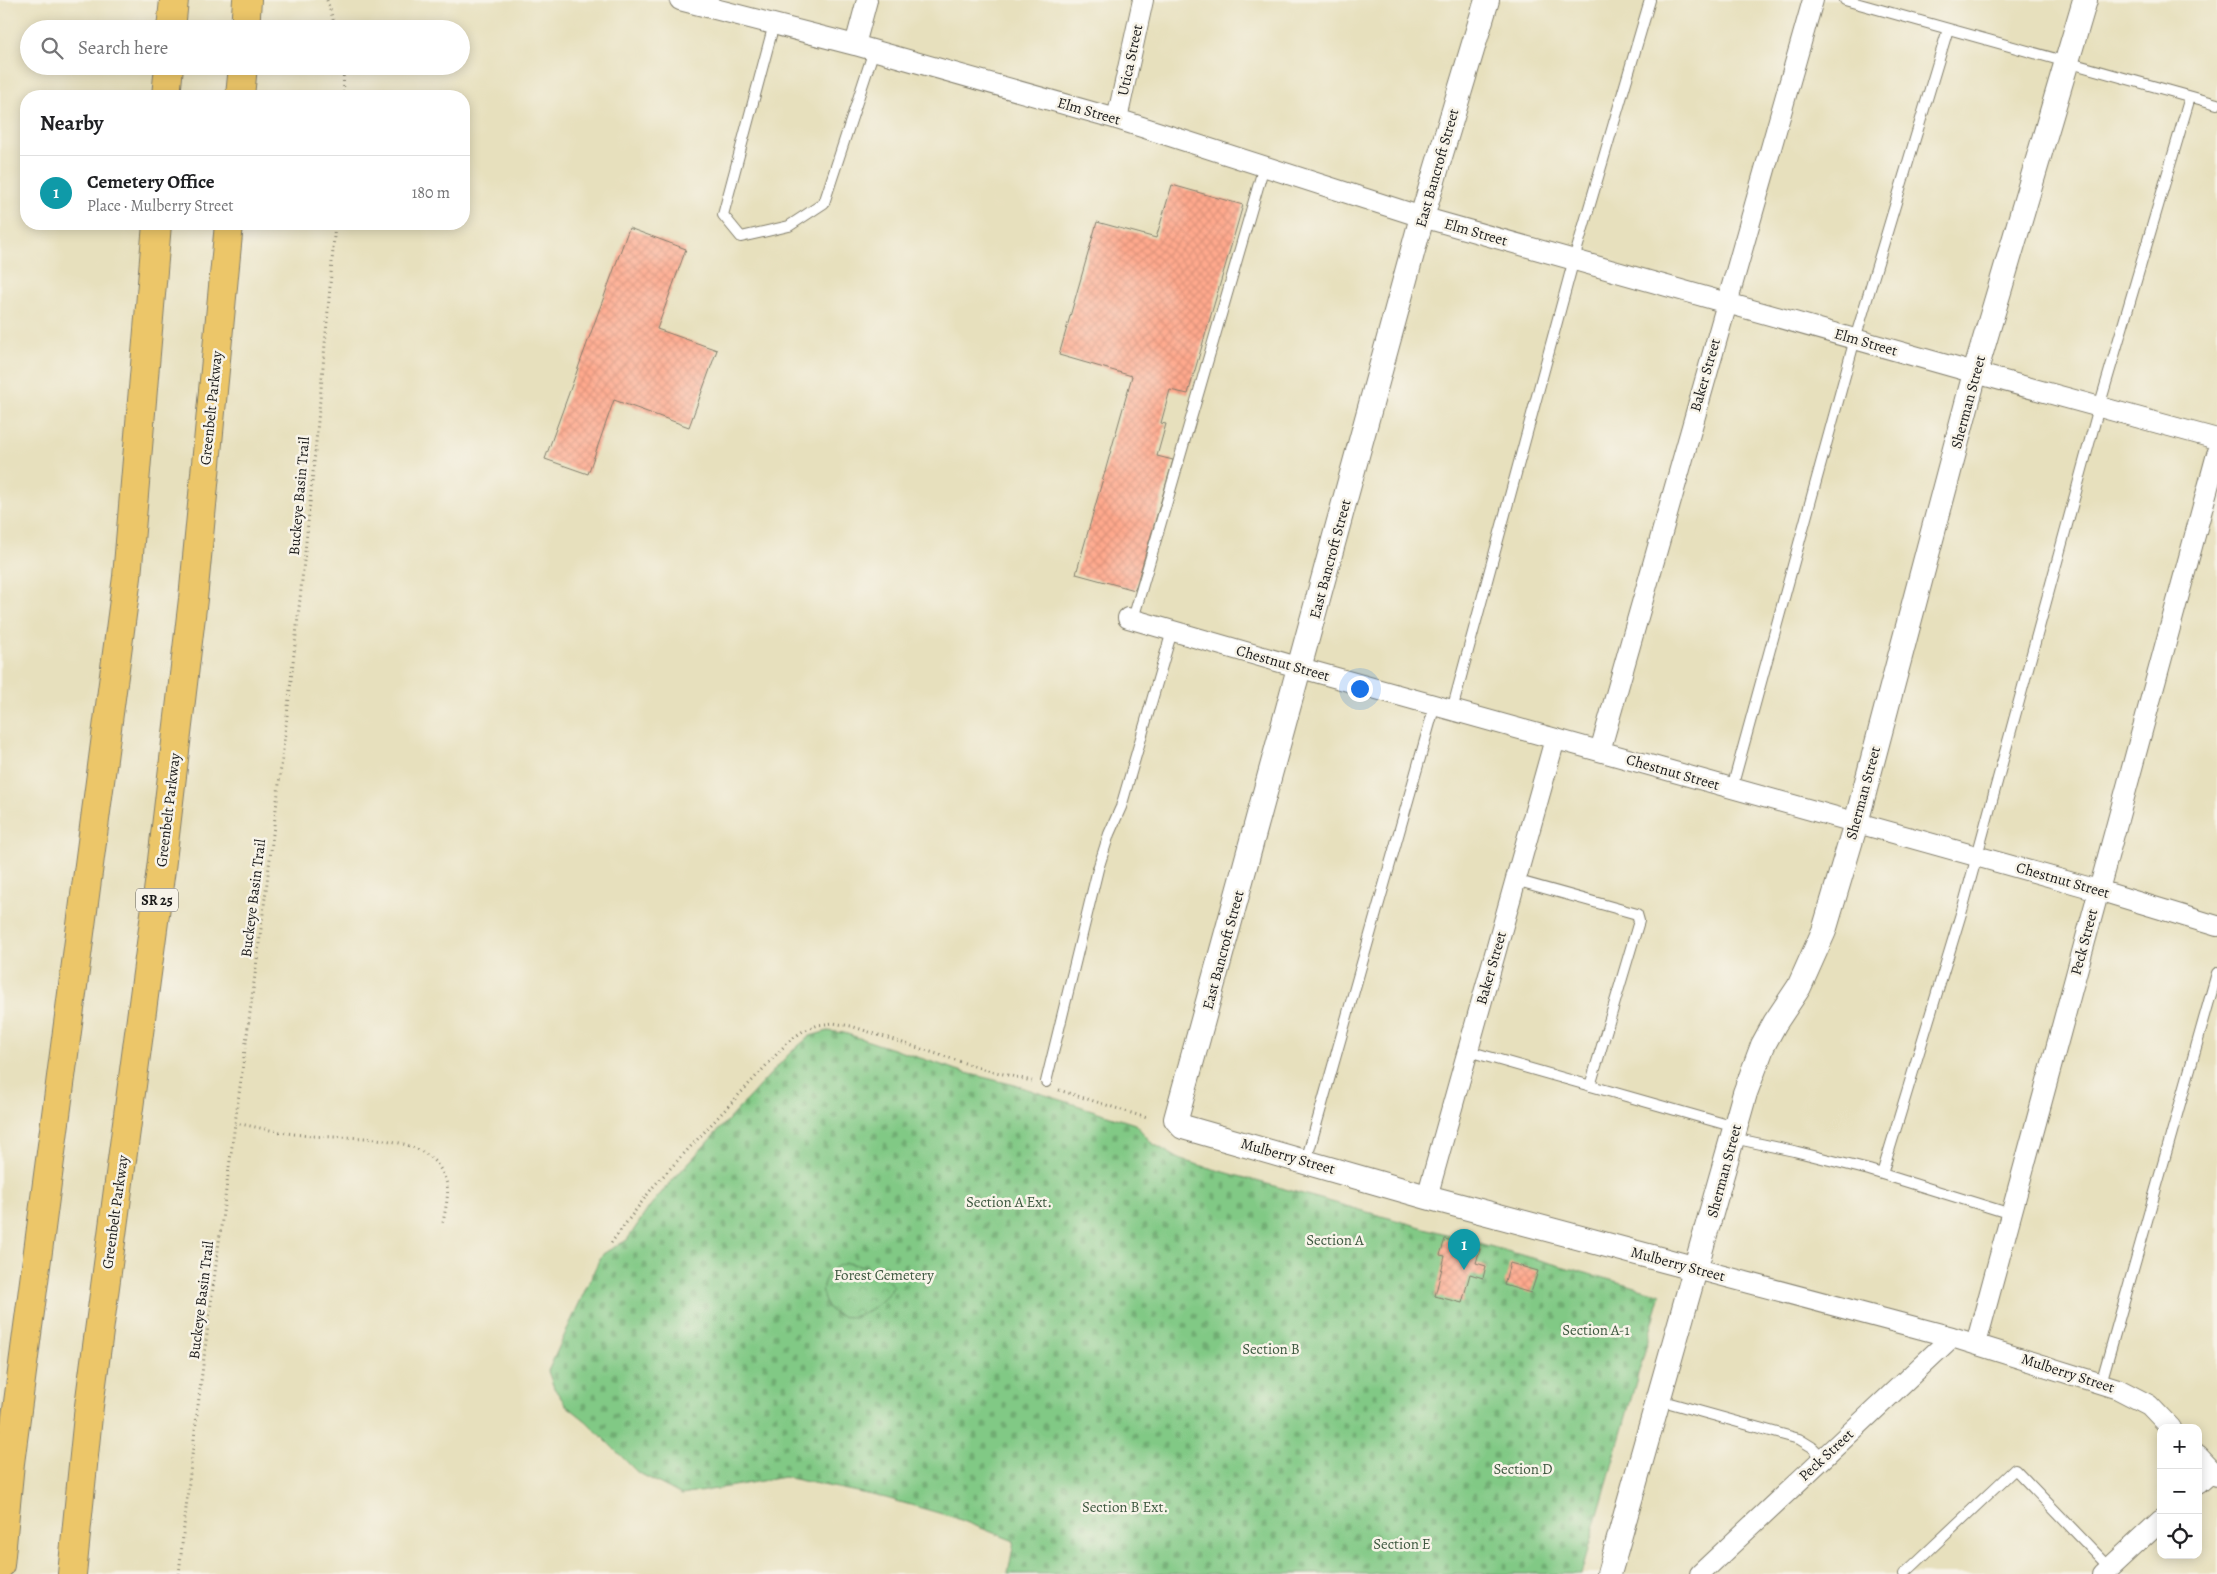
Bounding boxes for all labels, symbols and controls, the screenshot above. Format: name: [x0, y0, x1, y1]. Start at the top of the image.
search box: [20, 20, 470, 75]
street label: Utica Street: [1113, 22, 1147, 98]
icon: search: [38, 34, 66, 62]
text: Search here: [78, 35, 168, 61]
street label: Elm Street: [1055, 92, 1123, 130]
street label: East Bancroft Street: [1410, 106, 1464, 230]
text: Nearby: [40, 109, 103, 137]
text: Cemetery Office: [87, 169, 215, 195]
text: 1: [53, 182, 59, 204]
text: 180 m: [412, 182, 450, 204]
text: Place · Mulberry Street: [87, 195, 234, 217]
street label: Elm Street: [1442, 213, 1510, 251]
street label: Elm Street: [1832, 323, 1900, 361]
street label: Baker Street: [1685, 336, 1725, 414]
street label: Greenbelt Parkway: [195, 350, 227, 466]
street label: Sherman Street: [1946, 353, 1990, 451]
street label: Buckeye Basin Trail: [284, 435, 314, 556]
street label: East Bancroft Street: [1304, 497, 1356, 621]
street label: Chestnut Street: [1234, 640, 1332, 686]
your location: [1347, 676, 1373, 702]
street label: Sherman Street: [1841, 744, 1885, 842]
street label: Chestnut Street: [1624, 749, 1722, 795]
street label: Greenbelt Parkway: [151, 752, 185, 868]
street label: Buckeye Basin Trail: [236, 837, 270, 958]
street label: Chestnut Street: [2014, 857, 2112, 903]
road number: SR 25: [136, 888, 178, 912]
street label: East Bancroft Street: [1197, 888, 1249, 1012]
street label: Peck Street: [2066, 907, 2102, 977]
street label: Baker Street: [1471, 929, 1511, 1007]
street label: Sherman Street: [1702, 1122, 1746, 1220]
street label: Mulberry Street: [1239, 1133, 1337, 1179]
street label: Greenbelt Parkway: [97, 1153, 133, 1270]
park label: Section A Ext.: [966, 1192, 1052, 1212]
pin: 1: [1448, 1229, 1480, 1270]
park label: Section A: [1306, 1230, 1364, 1250]
street label: Buckeye Basin Trail: [184, 1239, 218, 1360]
street label: Mulberry Street: [1629, 1242, 1727, 1286]
park label: Forest Cemetery: [834, 1265, 934, 1285]
park label: Section A-1: [1562, 1320, 1630, 1340]
park label: Section B: [1242, 1339, 1300, 1359]
street label: Mulberry Street: [2019, 1349, 2117, 1397]
street label: Peck Street: [1794, 1424, 1858, 1485]
map controls: [2157, 1424, 2202, 1559]
button: +: [2157, 1424, 2202, 1469]
park label: Section D: [1493, 1459, 1553, 1479]
button: −: [2157, 1469, 2202, 1514]
park label: Section B Ext.: [1082, 1497, 1168, 1517]
button: locate: [2157, 1514, 2202, 1559]
park label: Section E: [1373, 1534, 1431, 1554]

